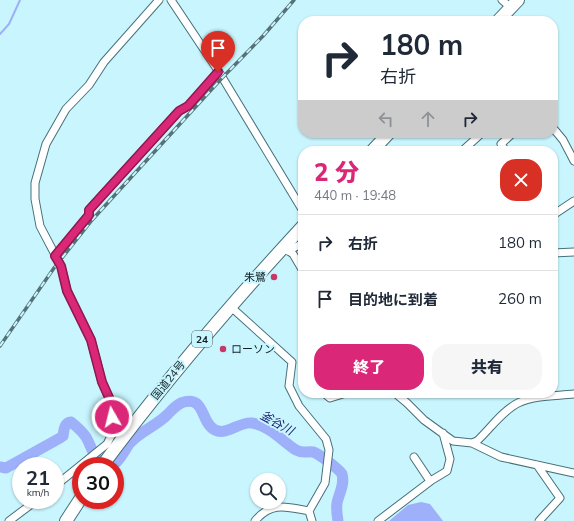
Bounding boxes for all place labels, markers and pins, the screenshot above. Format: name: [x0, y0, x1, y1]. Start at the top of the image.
pin: [201, 31, 235, 72]
place label: 朱鷺: [244, 270, 266, 284]
marker: 朱鷺: [269, 272, 279, 282]
place label: ローソン: [231, 342, 275, 356]
marker: ローソン: [218, 344, 228, 354]

